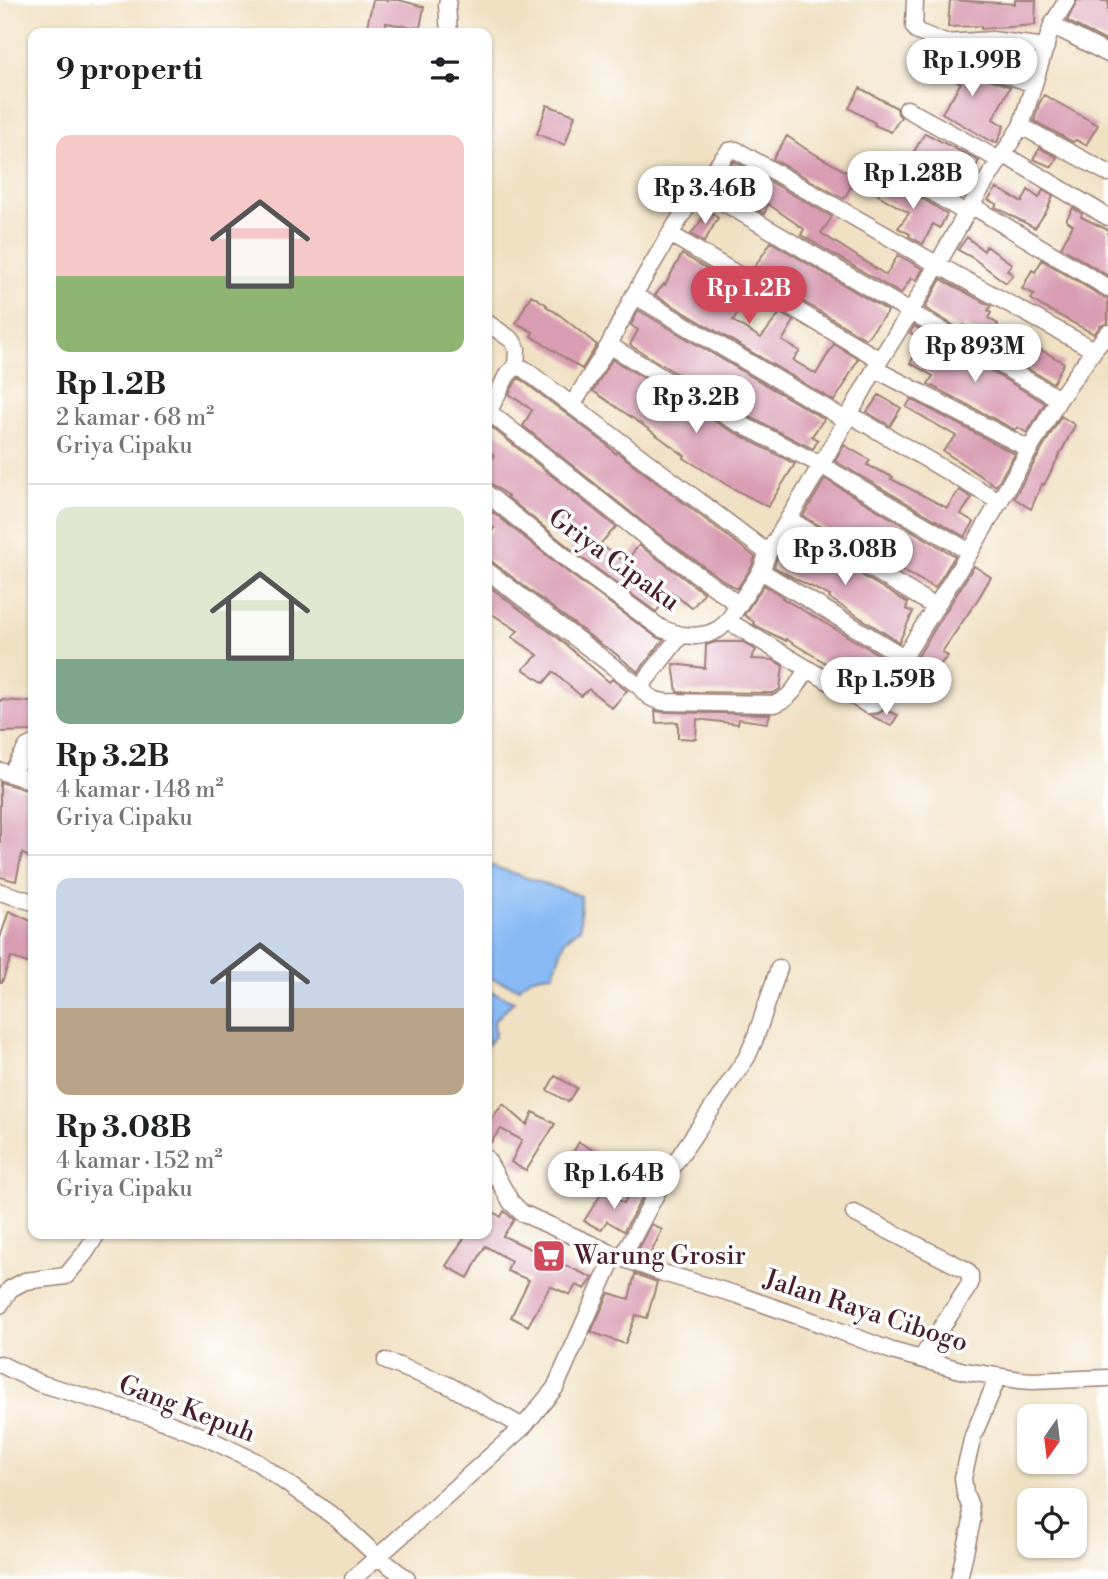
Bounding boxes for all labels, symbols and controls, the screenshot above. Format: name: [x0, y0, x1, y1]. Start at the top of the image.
pin: Rp 1.99B: [900, 38, 1044, 98]
text: Rp 1.99B: [922, 47, 1022, 75]
text: 9 properti: [56, 51, 203, 89]
icon: filters: [426, 51, 464, 89]
pin: Rp 1.28B: [841, 152, 985, 211]
text: Rp 1.28B: [863, 160, 963, 188]
pin: Rp 3.46B: [633, 166, 777, 226]
text: Rp 3.46B: [654, 175, 756, 203]
icon: home: [197, 181, 323, 307]
pin: Rp 1.2B: [684, 266, 814, 326]
text: Rp 1.2B: [707, 275, 791, 303]
pin: Rp 893M: [910, 324, 1040, 384]
text: Rp 893M: [925, 333, 1025, 361]
text: Rp 1.2B: [56, 366, 166, 404]
pin: Rp 3.2B: [631, 376, 761, 435]
text: Rp 3.2B: [652, 384, 740, 412]
text: 2 kamar · 68 m²: [56, 404, 214, 432]
text: Griya Cipaku: [56, 432, 193, 460]
street label: Griya Cipaku: [542, 502, 686, 618]
pin: Rp 3.08B: [773, 528, 917, 587]
text: Rp 3.08B: [793, 536, 897, 564]
icon: home: [197, 553, 323, 679]
pin: Rp 1.59B: [814, 658, 958, 717]
text: Rp 1.59B: [837, 666, 935, 694]
text: Rp 3.2B: [56, 738, 170, 776]
text: 4 kamar · 148 m²: [56, 776, 224, 804]
text: Griya Cipaku: [56, 804, 193, 832]
icon: home: [197, 924, 323, 1050]
text: Rp 3.08B: [56, 1109, 192, 1147]
text: 4 kamar · 152 m²: [56, 1147, 222, 1175]
pin: Rp 1.64B: [542, 1152, 686, 1211]
text: Rp 1.64B: [564, 1160, 664, 1188]
text: Griya Cipaku: [56, 1175, 193, 1203]
supermarket icon: Warung Grosir: [530, 1237, 568, 1275]
place label: Warung Grosir: [573, 1240, 746, 1272]
street label: Jalan Raya Cibogo: [759, 1263, 972, 1359]
street label: Gang Kepuh: [114, 1368, 260, 1450]
north arrow: [1017, 1404, 1087, 1474]
map controls: [1017, 1404, 1087, 1558]
button: locate: [1017, 1488, 1087, 1558]

